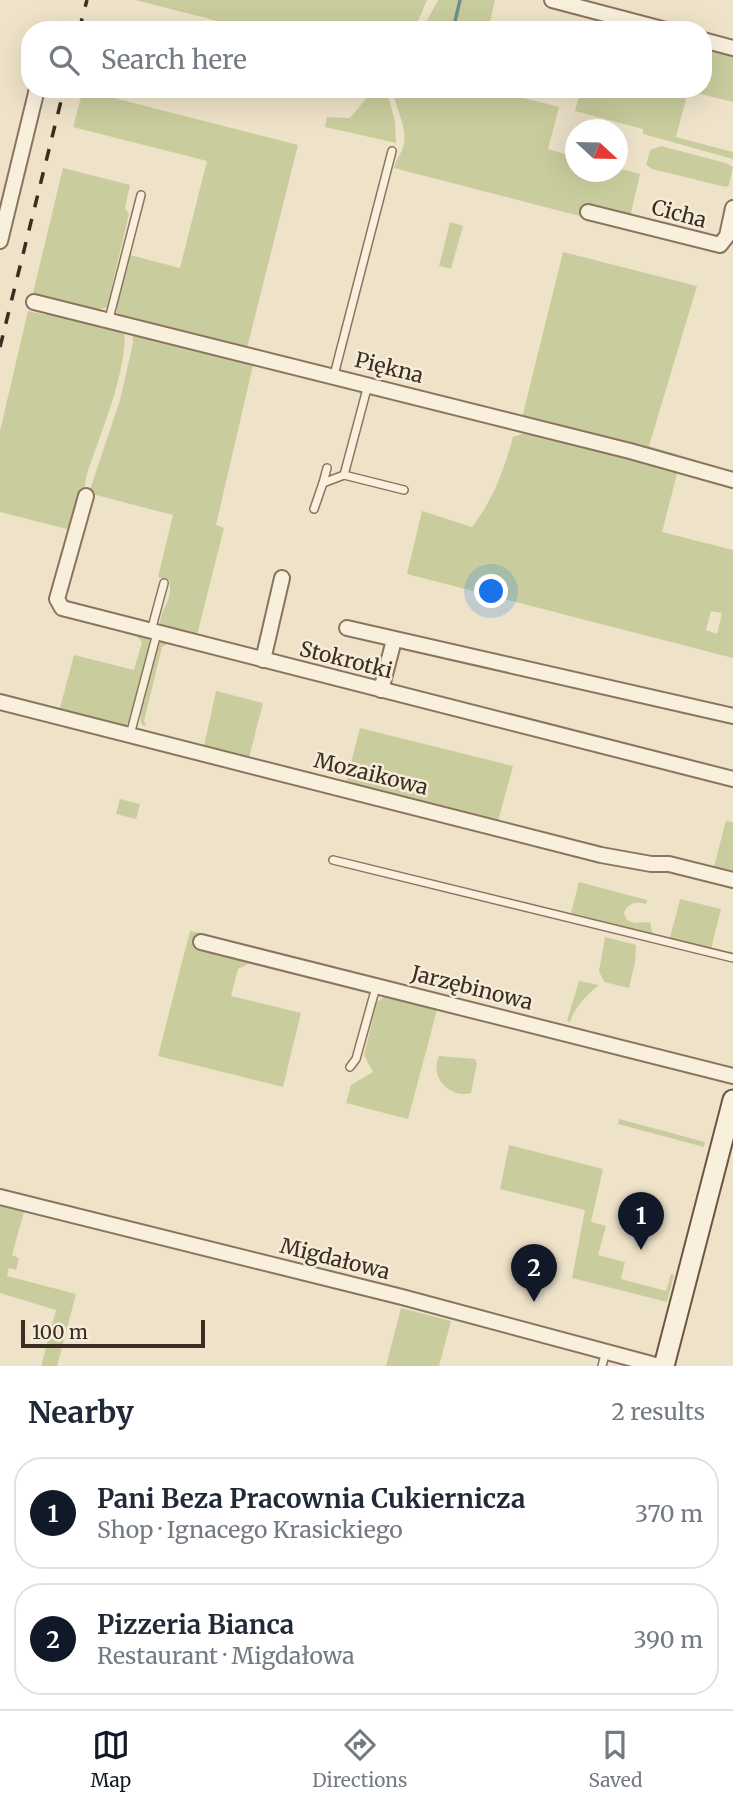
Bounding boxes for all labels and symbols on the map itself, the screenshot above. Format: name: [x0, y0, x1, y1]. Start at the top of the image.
north arrow: [565, 119, 628, 182]
street label: Cicha: [649, 193, 709, 234]
street label: Piękna: [352, 346, 426, 389]
your location: [474, 574, 508, 608]
street label: Stokrotki: [297, 635, 396, 684]
street label: Mozaikowa: [311, 746, 431, 801]
street label: Jarzębinowa: [407, 959, 536, 1016]
pin: 1: [618, 1192, 664, 1250]
street label: Migdałowa: [277, 1232, 393, 1285]
pin: 2: [511, 1244, 557, 1302]
scale bar: [21, 1317, 205, 1349]

